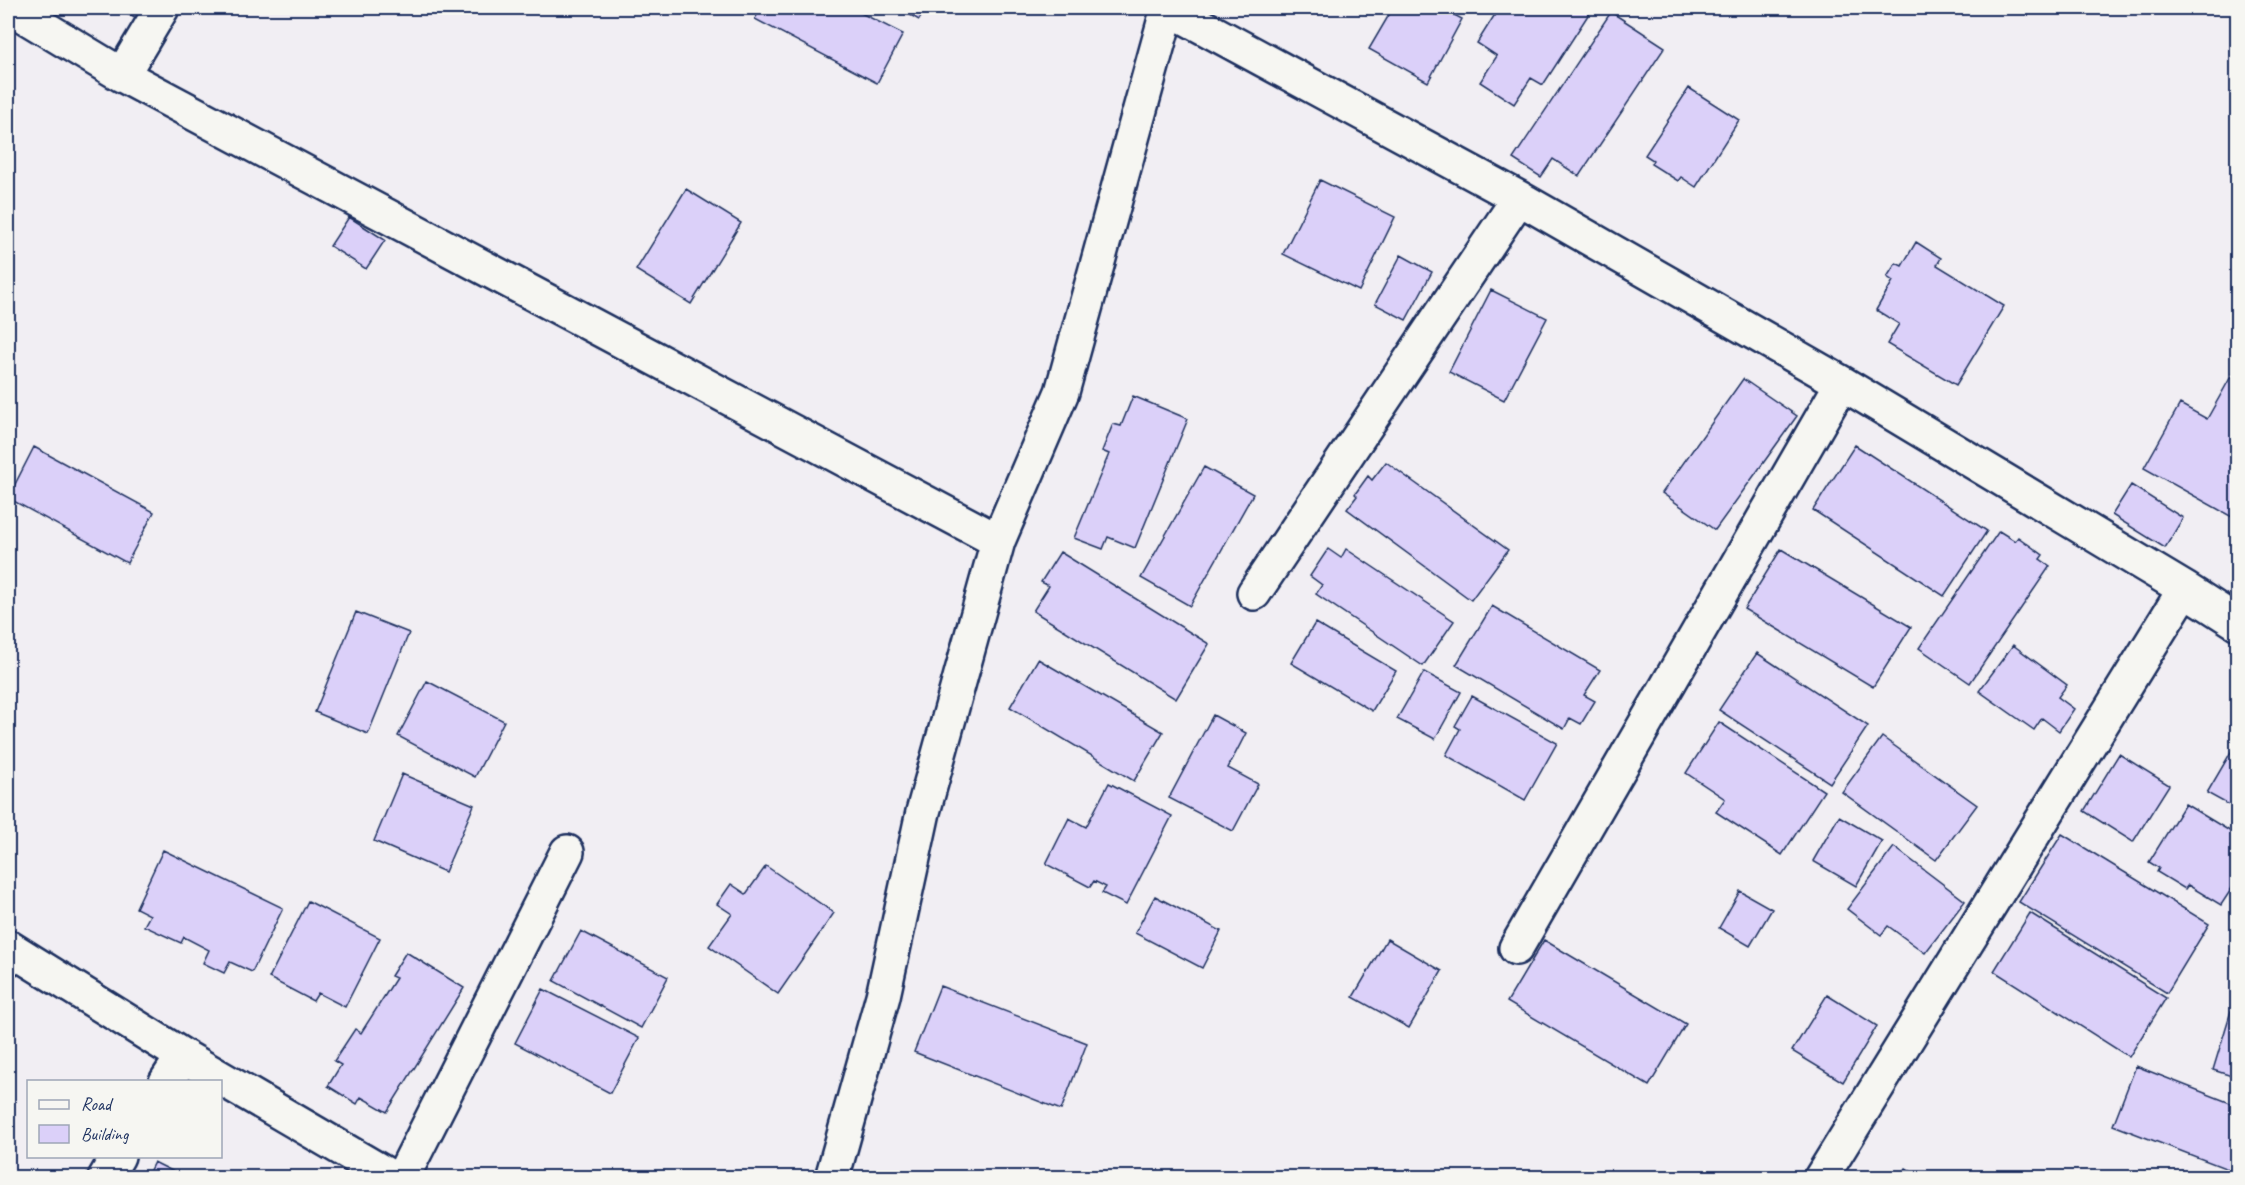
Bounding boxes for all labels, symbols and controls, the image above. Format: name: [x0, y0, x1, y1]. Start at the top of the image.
legend: [27, 1080, 222, 1158]
text: Road: [81, 1093, 114, 1115]
text: Building: [81, 1123, 130, 1145]

